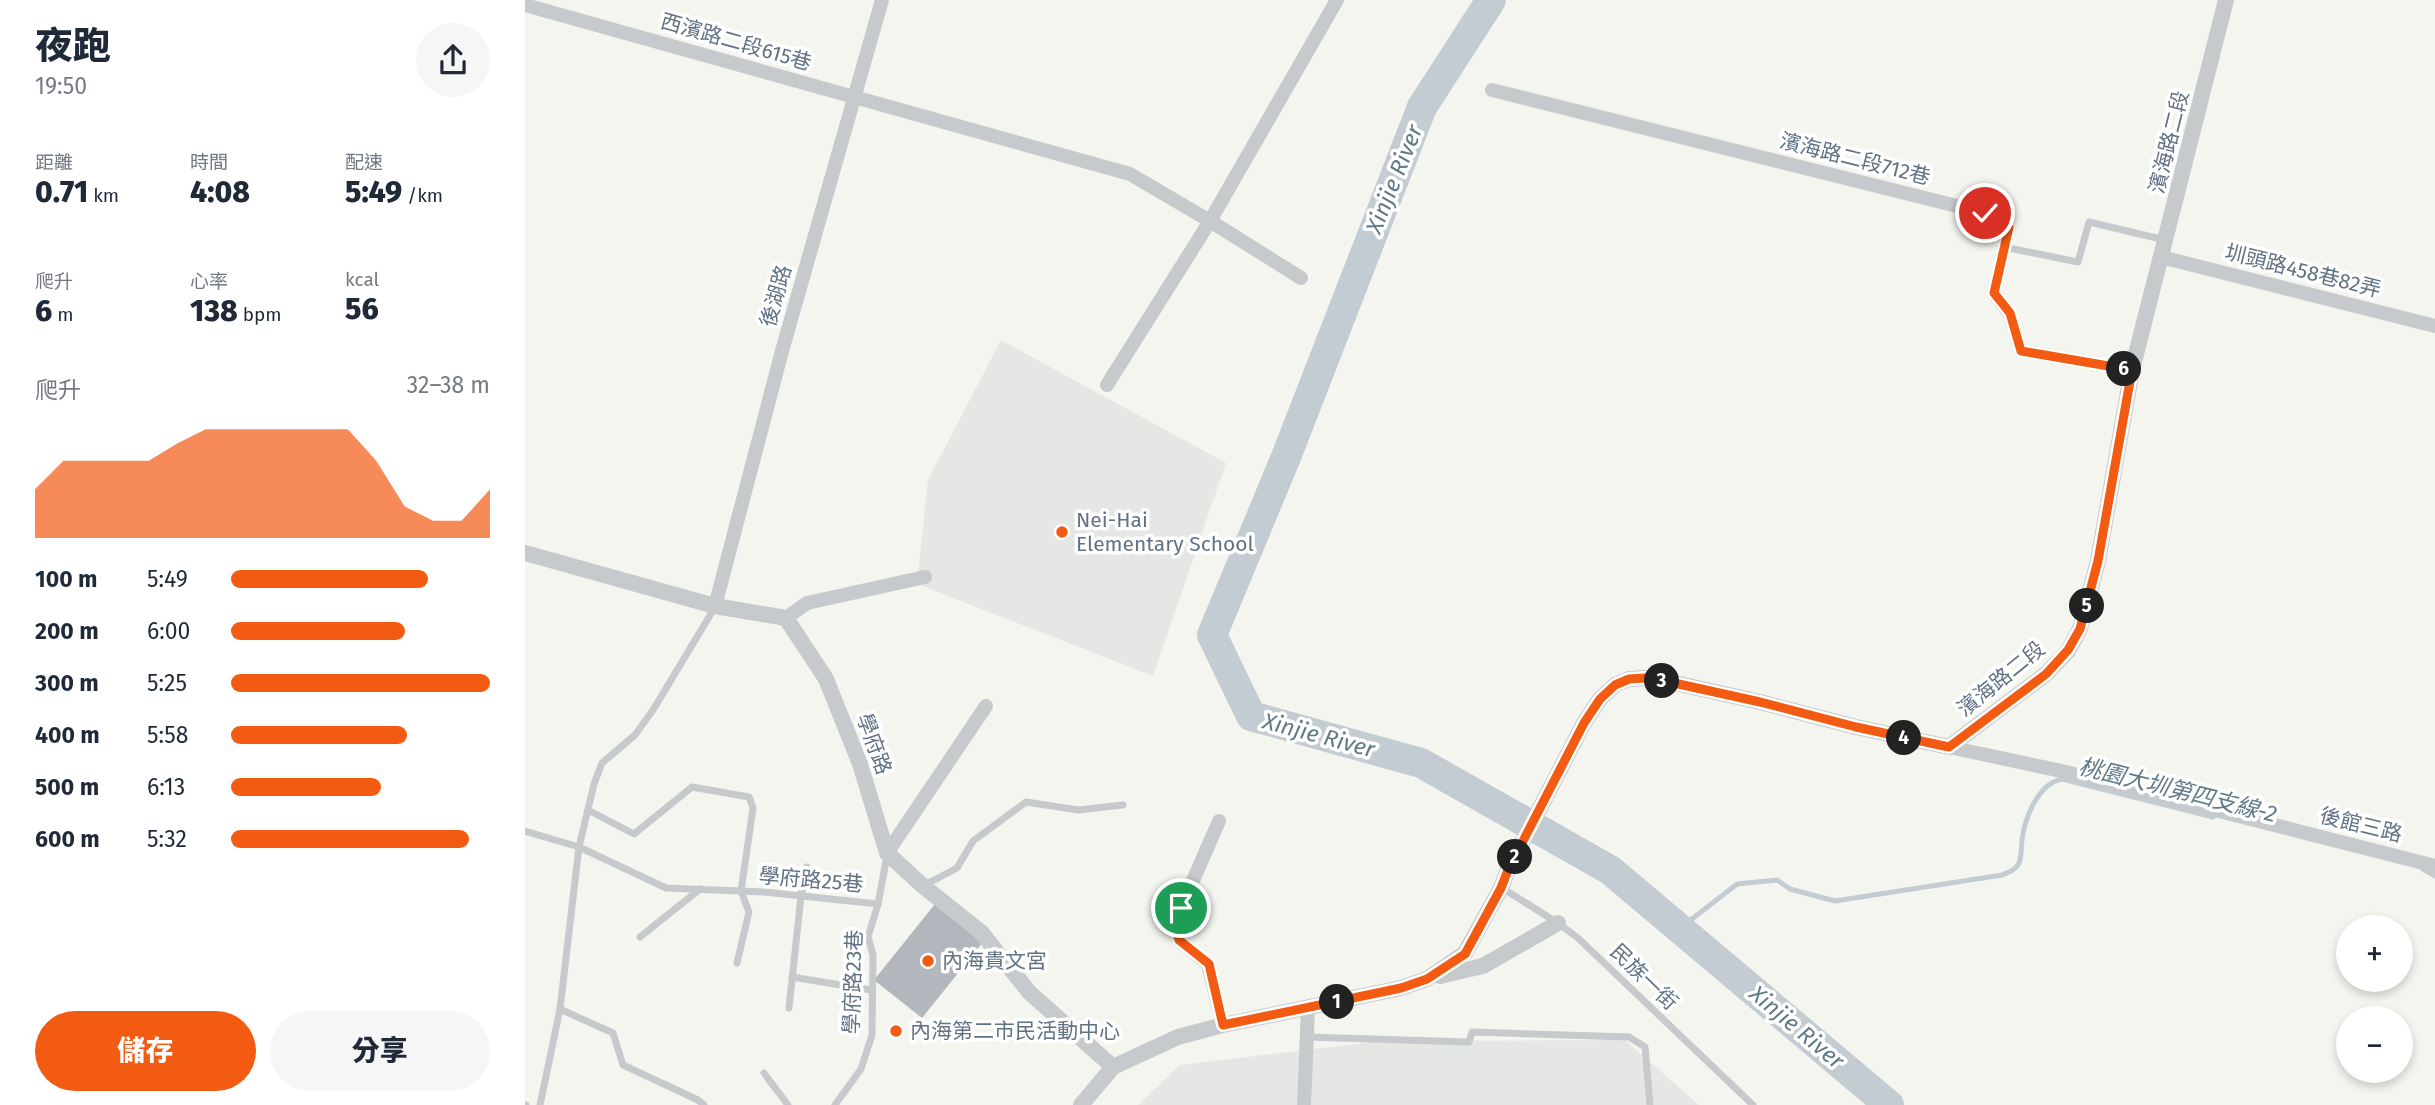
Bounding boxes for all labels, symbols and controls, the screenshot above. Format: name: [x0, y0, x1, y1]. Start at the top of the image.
street label: 西濱路二段615巷: [658, 8, 814, 76]
text: 夜跑: [35, 23, 111, 69]
button: share: [416, 23, 490, 97]
text: 19:50: [35, 72, 87, 100]
street label: 濱海路二段: [2144, 88, 2194, 196]
water label: Xinjie River: [1359, 119, 1429, 238]
street label: 濱海路二段712巷: [1777, 128, 1933, 190]
text: 距離: [35, 151, 73, 174]
text: 時間: [190, 151, 228, 174]
text: 配速: [345, 151, 383, 174]
text: 0.71: [35, 174, 88, 210]
text: 4:08: [190, 174, 250, 210]
text: 5:49: [345, 174, 402, 210]
pin: [1955, 183, 2015, 243]
text: km: [88, 184, 119, 207]
text: /km: [402, 184, 443, 207]
icon: check: [1966, 194, 2004, 232]
street label: 圳頭路458巷82弄: [2222, 239, 2384, 303]
street label: 後湖路: [755, 262, 797, 330]
text: kcal: [345, 268, 379, 291]
text: 爬升: [35, 270, 73, 293]
text: 心率: [190, 270, 228, 293]
text: 56: [345, 291, 379, 327]
text: 6: [35, 293, 52, 329]
text: 138: [190, 293, 238, 329]
text: m: [52, 303, 74, 326]
text: bpm: [238, 303, 282, 326]
pin: 6: [2107, 352, 2141, 386]
text: 6: [2118, 357, 2129, 380]
text: 32–38 m: [407, 371, 490, 399]
text: 爬升: [35, 376, 81, 404]
place label: Nei-Hai Elementary School: [1076, 507, 1254, 557]
marker: Nei-Hai Elementary School: [1054, 524, 1070, 540]
text: 100 m: [35, 565, 97, 593]
text: 5:49: [147, 565, 188, 593]
pin: 5: [2069, 588, 2105, 624]
text: 5: [2081, 594, 2092, 617]
text: 200 m: [35, 617, 99, 645]
text: 6:00: [147, 617, 190, 645]
street label: 濱海路二段: [1952, 636, 2050, 722]
pin: 3: [1645, 664, 1679, 698]
text: 300 m: [35, 669, 99, 697]
text: 5:25: [147, 669, 187, 697]
text: 3: [1657, 669, 1666, 692]
water label: Xinjie River: [1259, 706, 1379, 764]
street label: 學府路: [851, 710, 897, 778]
pin: 4: [1887, 720, 1921, 756]
text: 400 m: [35, 721, 100, 749]
text: 5:58: [147, 721, 188, 749]
text: 4: [1898, 726, 1909, 749]
water label: 桃園大圳第四支線-2: [2076, 752, 2280, 828]
text: 500 m: [35, 773, 99, 801]
text: 6:13: [147, 773, 185, 801]
street label: 後館三路: [2317, 802, 2405, 848]
text: 600 m: [35, 825, 100, 853]
text: 5:32: [147, 825, 187, 853]
pin: 2: [1497, 840, 1532, 874]
text: 2: [1510, 845, 1519, 868]
street label: 學府路25巷: [758, 862, 864, 898]
pin: [1151, 878, 1211, 938]
icon: arrive: [1162, 889, 1200, 927]
map controls: [2336, 915, 2413, 1083]
button: +: [2336, 915, 2413, 992]
street label: 學府路23巷: [838, 929, 868, 1035]
street label: 民族一街: [1605, 938, 1683, 1016]
place label: 內海貴文宮: [942, 948, 1047, 974]
marker: 內海貴文宮: [920, 953, 936, 969]
water label: Xinjie River: [1743, 979, 1851, 1075]
pin: 1: [1319, 984, 1355, 1020]
text: 1: [1332, 990, 1341, 1013]
button: −: [2336, 1006, 2413, 1083]
button: 儲存: [35, 1011, 256, 1091]
button: 分享: [270, 1011, 490, 1091]
place label: 內海第二市民活動中心: [910, 1018, 1120, 1044]
marker: 內海第二市民活動中心: [888, 1023, 904, 1039]

